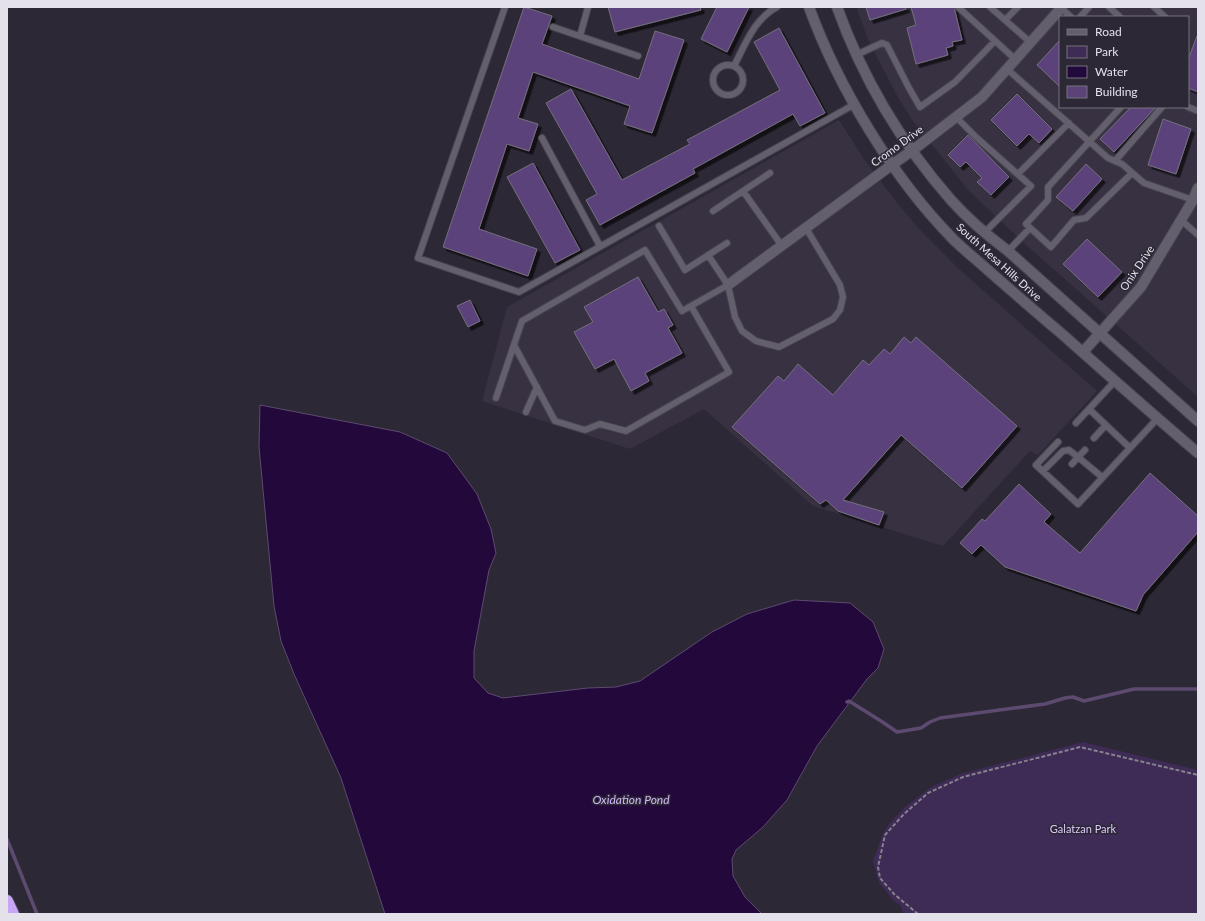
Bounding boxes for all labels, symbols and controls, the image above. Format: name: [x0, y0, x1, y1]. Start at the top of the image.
legend: [1059, 16, 1189, 108]
text: Road: [1095, 24, 1122, 39]
text: Park: [1095, 44, 1119, 59]
text: Water: [1095, 64, 1128, 79]
text: Building: [1095, 84, 1138, 99]
street label: Cromo Drive: [868, 122, 926, 169]
street label: South Mesa Hills Drive: [954, 220, 1045, 303]
street label: Onix Drive: [1117, 242, 1157, 293]
water label: Oxidation Pond: [592, 792, 670, 807]
park label: Galatzan Park: [1050, 822, 1117, 835]

